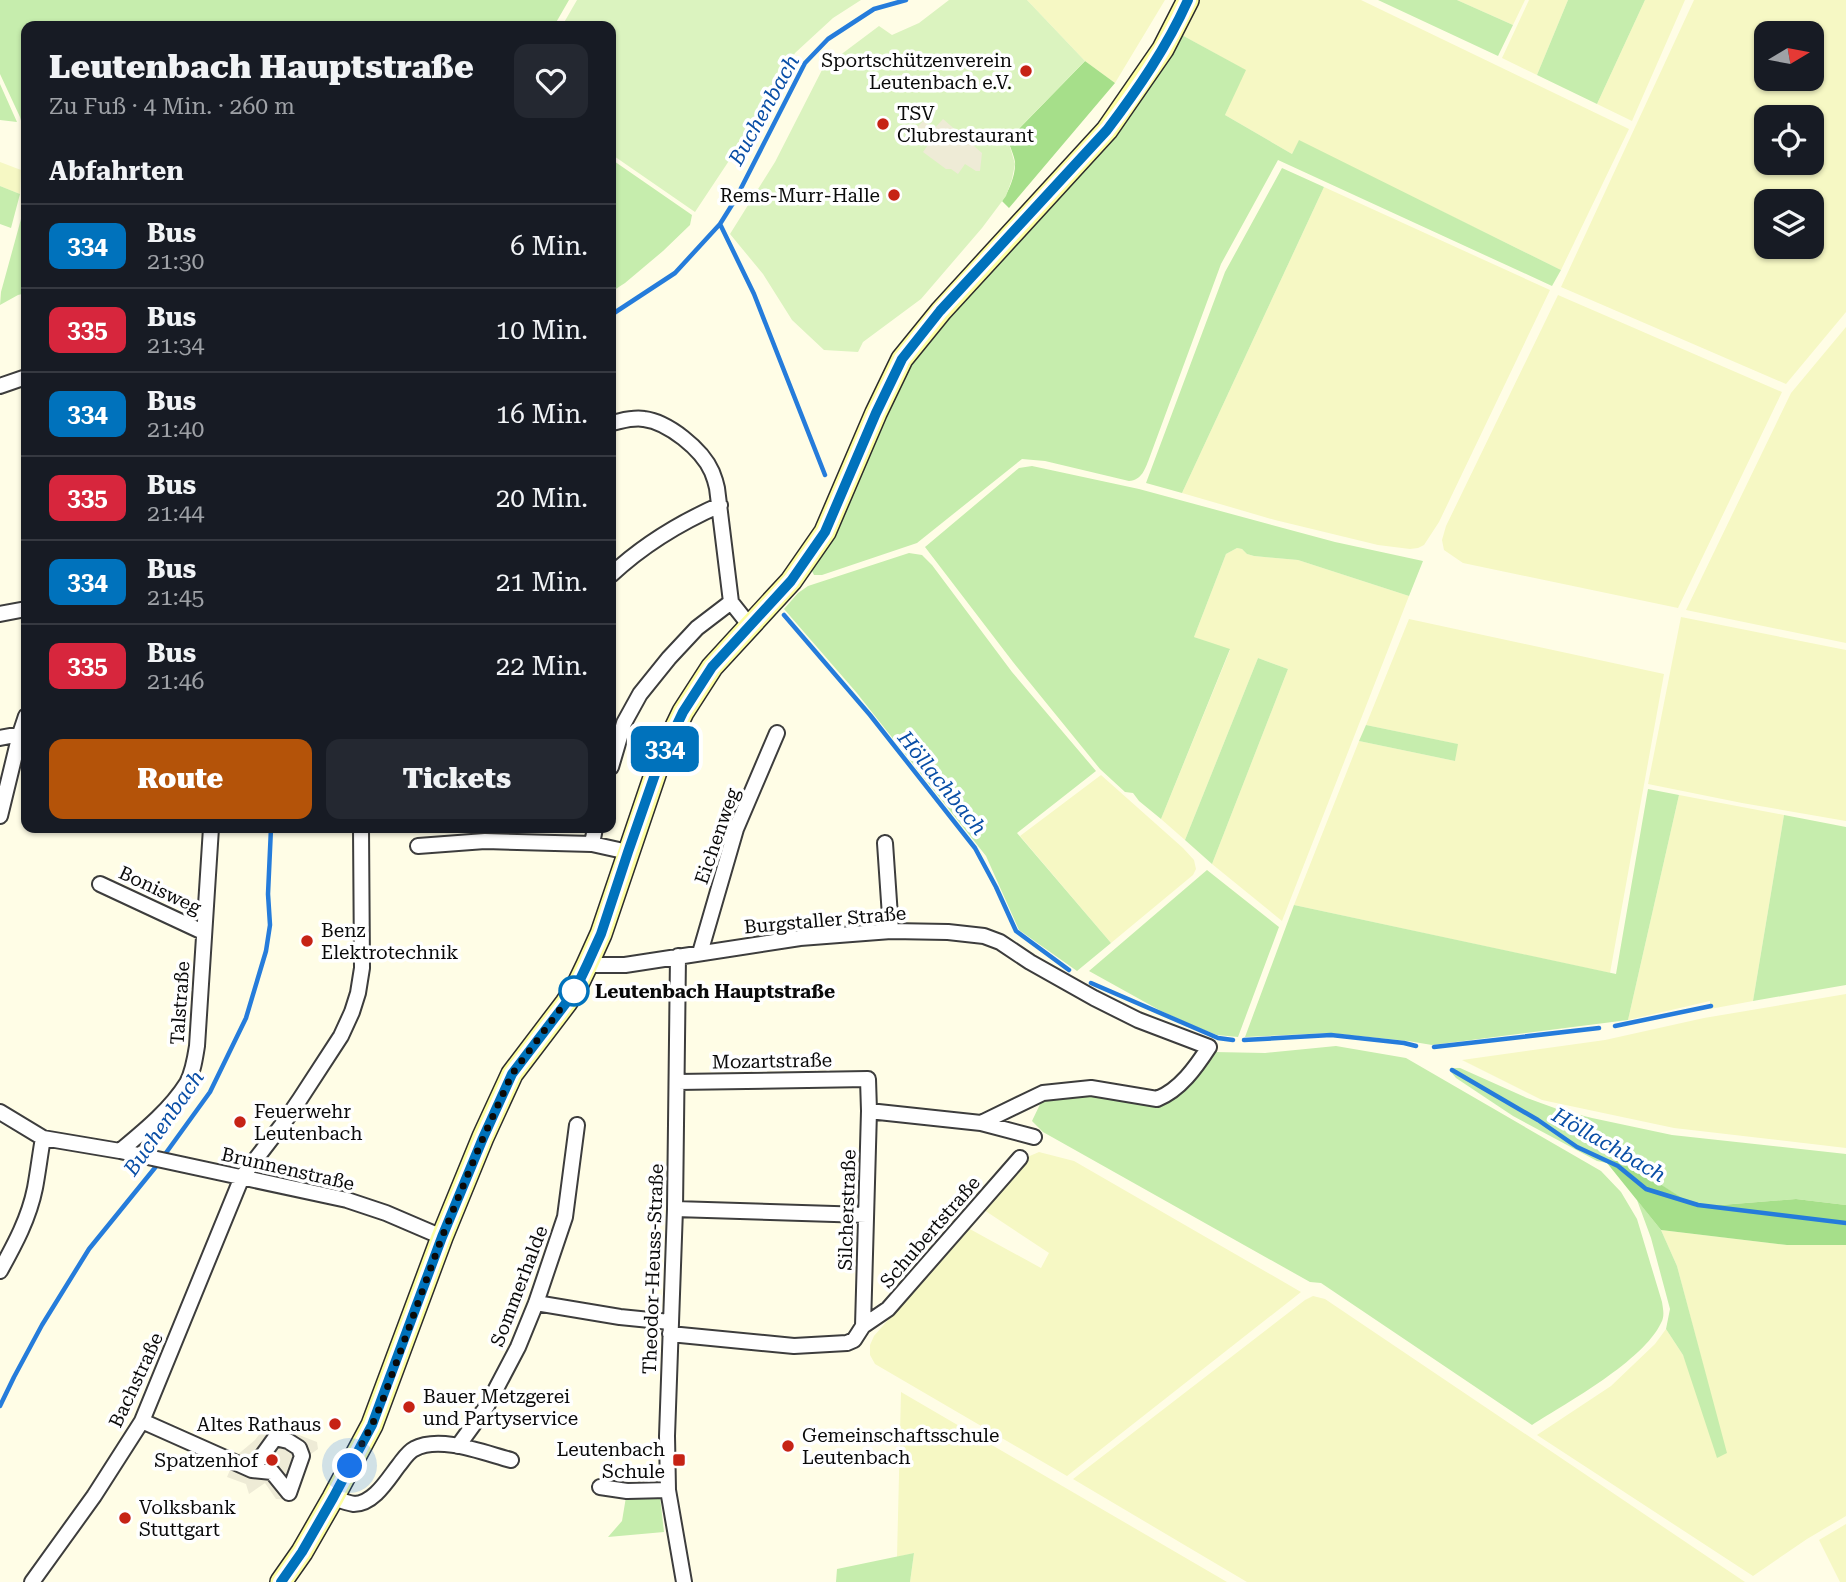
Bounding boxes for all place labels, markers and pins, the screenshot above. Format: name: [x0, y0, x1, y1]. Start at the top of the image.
place label: Sportschützenverein Leutenbach e.V.: [821, 49, 1012, 94]
marker: Sportschützenverein Leutenbach e.V.: [1018, 63, 1034, 79]
place label: TSV Clubrestaurant: [897, 102, 1034, 147]
marker: TSV Clubrestaurant: [875, 116, 891, 132]
place label: Rems-Murr-Halle: [720, 184, 880, 207]
marker: Rems-Murr-Halle: [886, 187, 902, 203]
place label: Benz Elektrotechnik: [321, 919, 458, 964]
marker: Benz Elektrotechnik: [299, 933, 315, 949]
marker: Leutenbach Hauptstraße: [559, 976, 589, 1006]
place label: Leutenbach Hauptstraße: [595, 980, 835, 1003]
place label: Feuerwehr Leutenbach: [254, 1100, 363, 1145]
marker: Feuerwehr Leutenbach: [232, 1114, 248, 1130]
place label: Bauer Metzgerei und Partyservice: [423, 1385, 578, 1430]
marker: Bauer Metzgerei und Partyservice: [401, 1399, 417, 1415]
place label: Altes Rathaus: [197, 1413, 321, 1436]
marker: Altes Rathaus: [327, 1416, 343, 1432]
place label: Gemeinschaftsschule Leutenbach: [802, 1424, 999, 1469]
place label: Leutenbach Schule: [556, 1438, 665, 1483]
marker: Gemeinschaftsschule Leutenbach: [780, 1438, 796, 1454]
place label: Spatzenhof: [154, 1449, 259, 1472]
marker: Spatzenhof: [264, 1452, 280, 1468]
marker: Leutenbach Schule: [671, 1452, 687, 1468]
place label: Volksbank Stuttgart: [139, 1496, 236, 1541]
marker: Volksbank Stuttgart: [117, 1510, 133, 1526]

